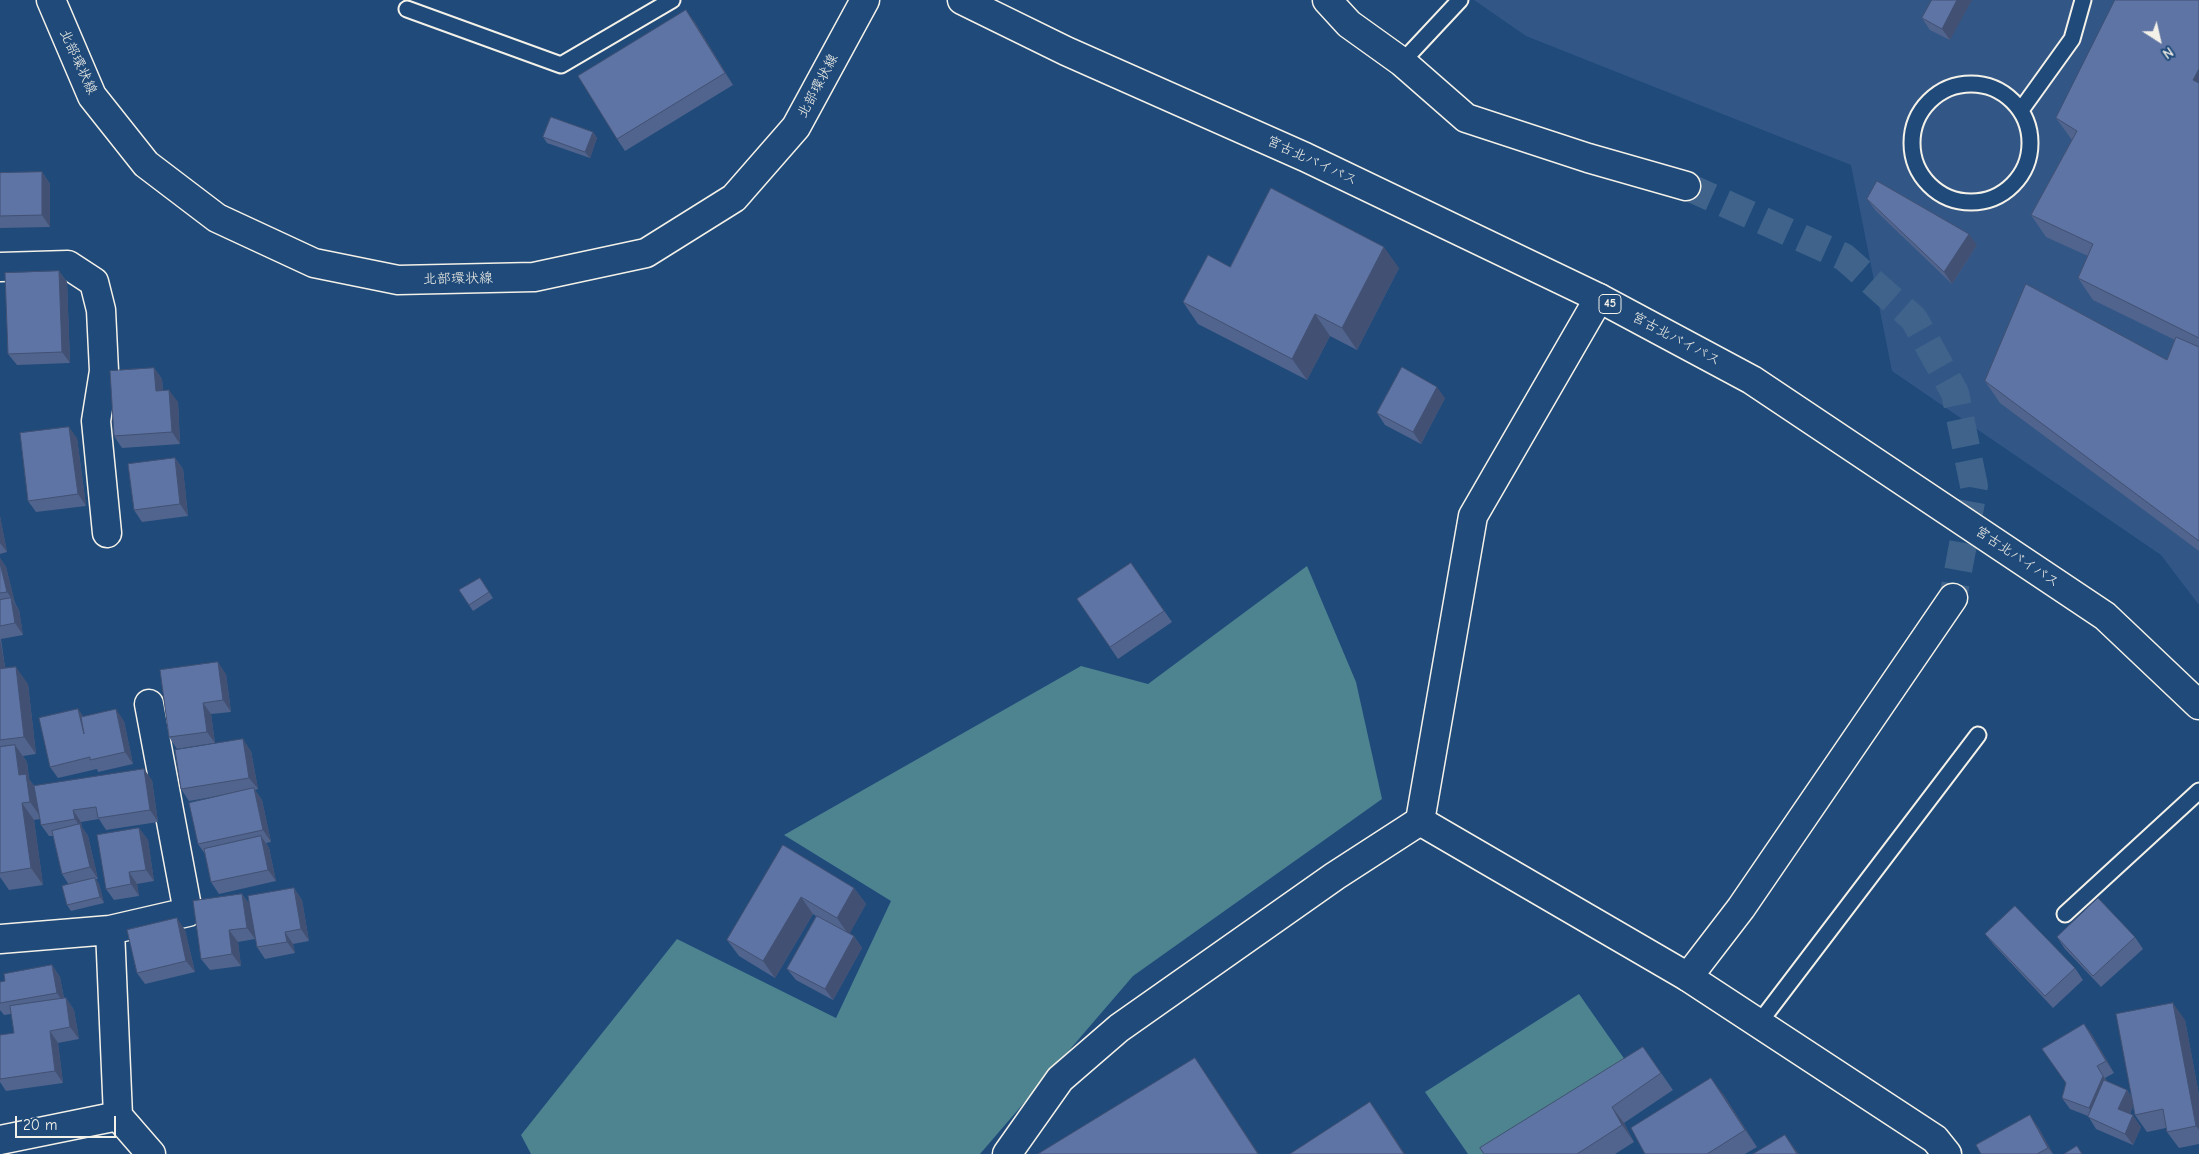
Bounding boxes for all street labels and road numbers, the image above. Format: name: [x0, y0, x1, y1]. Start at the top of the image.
street label: 北部環状線: [56, 27, 100, 97]
street label: 北部環状線: [794, 51, 842, 121]
street label: 宮古北バイパス: [1264, 133, 1360, 189]
street label: 北部環状線: [423, 270, 493, 288]
road number: 45: [1599, 294, 1621, 314]
street label: 宮古北バイパス: [1629, 309, 1723, 369]
street label: 宮古北バイパス: [1972, 523, 2062, 591]

